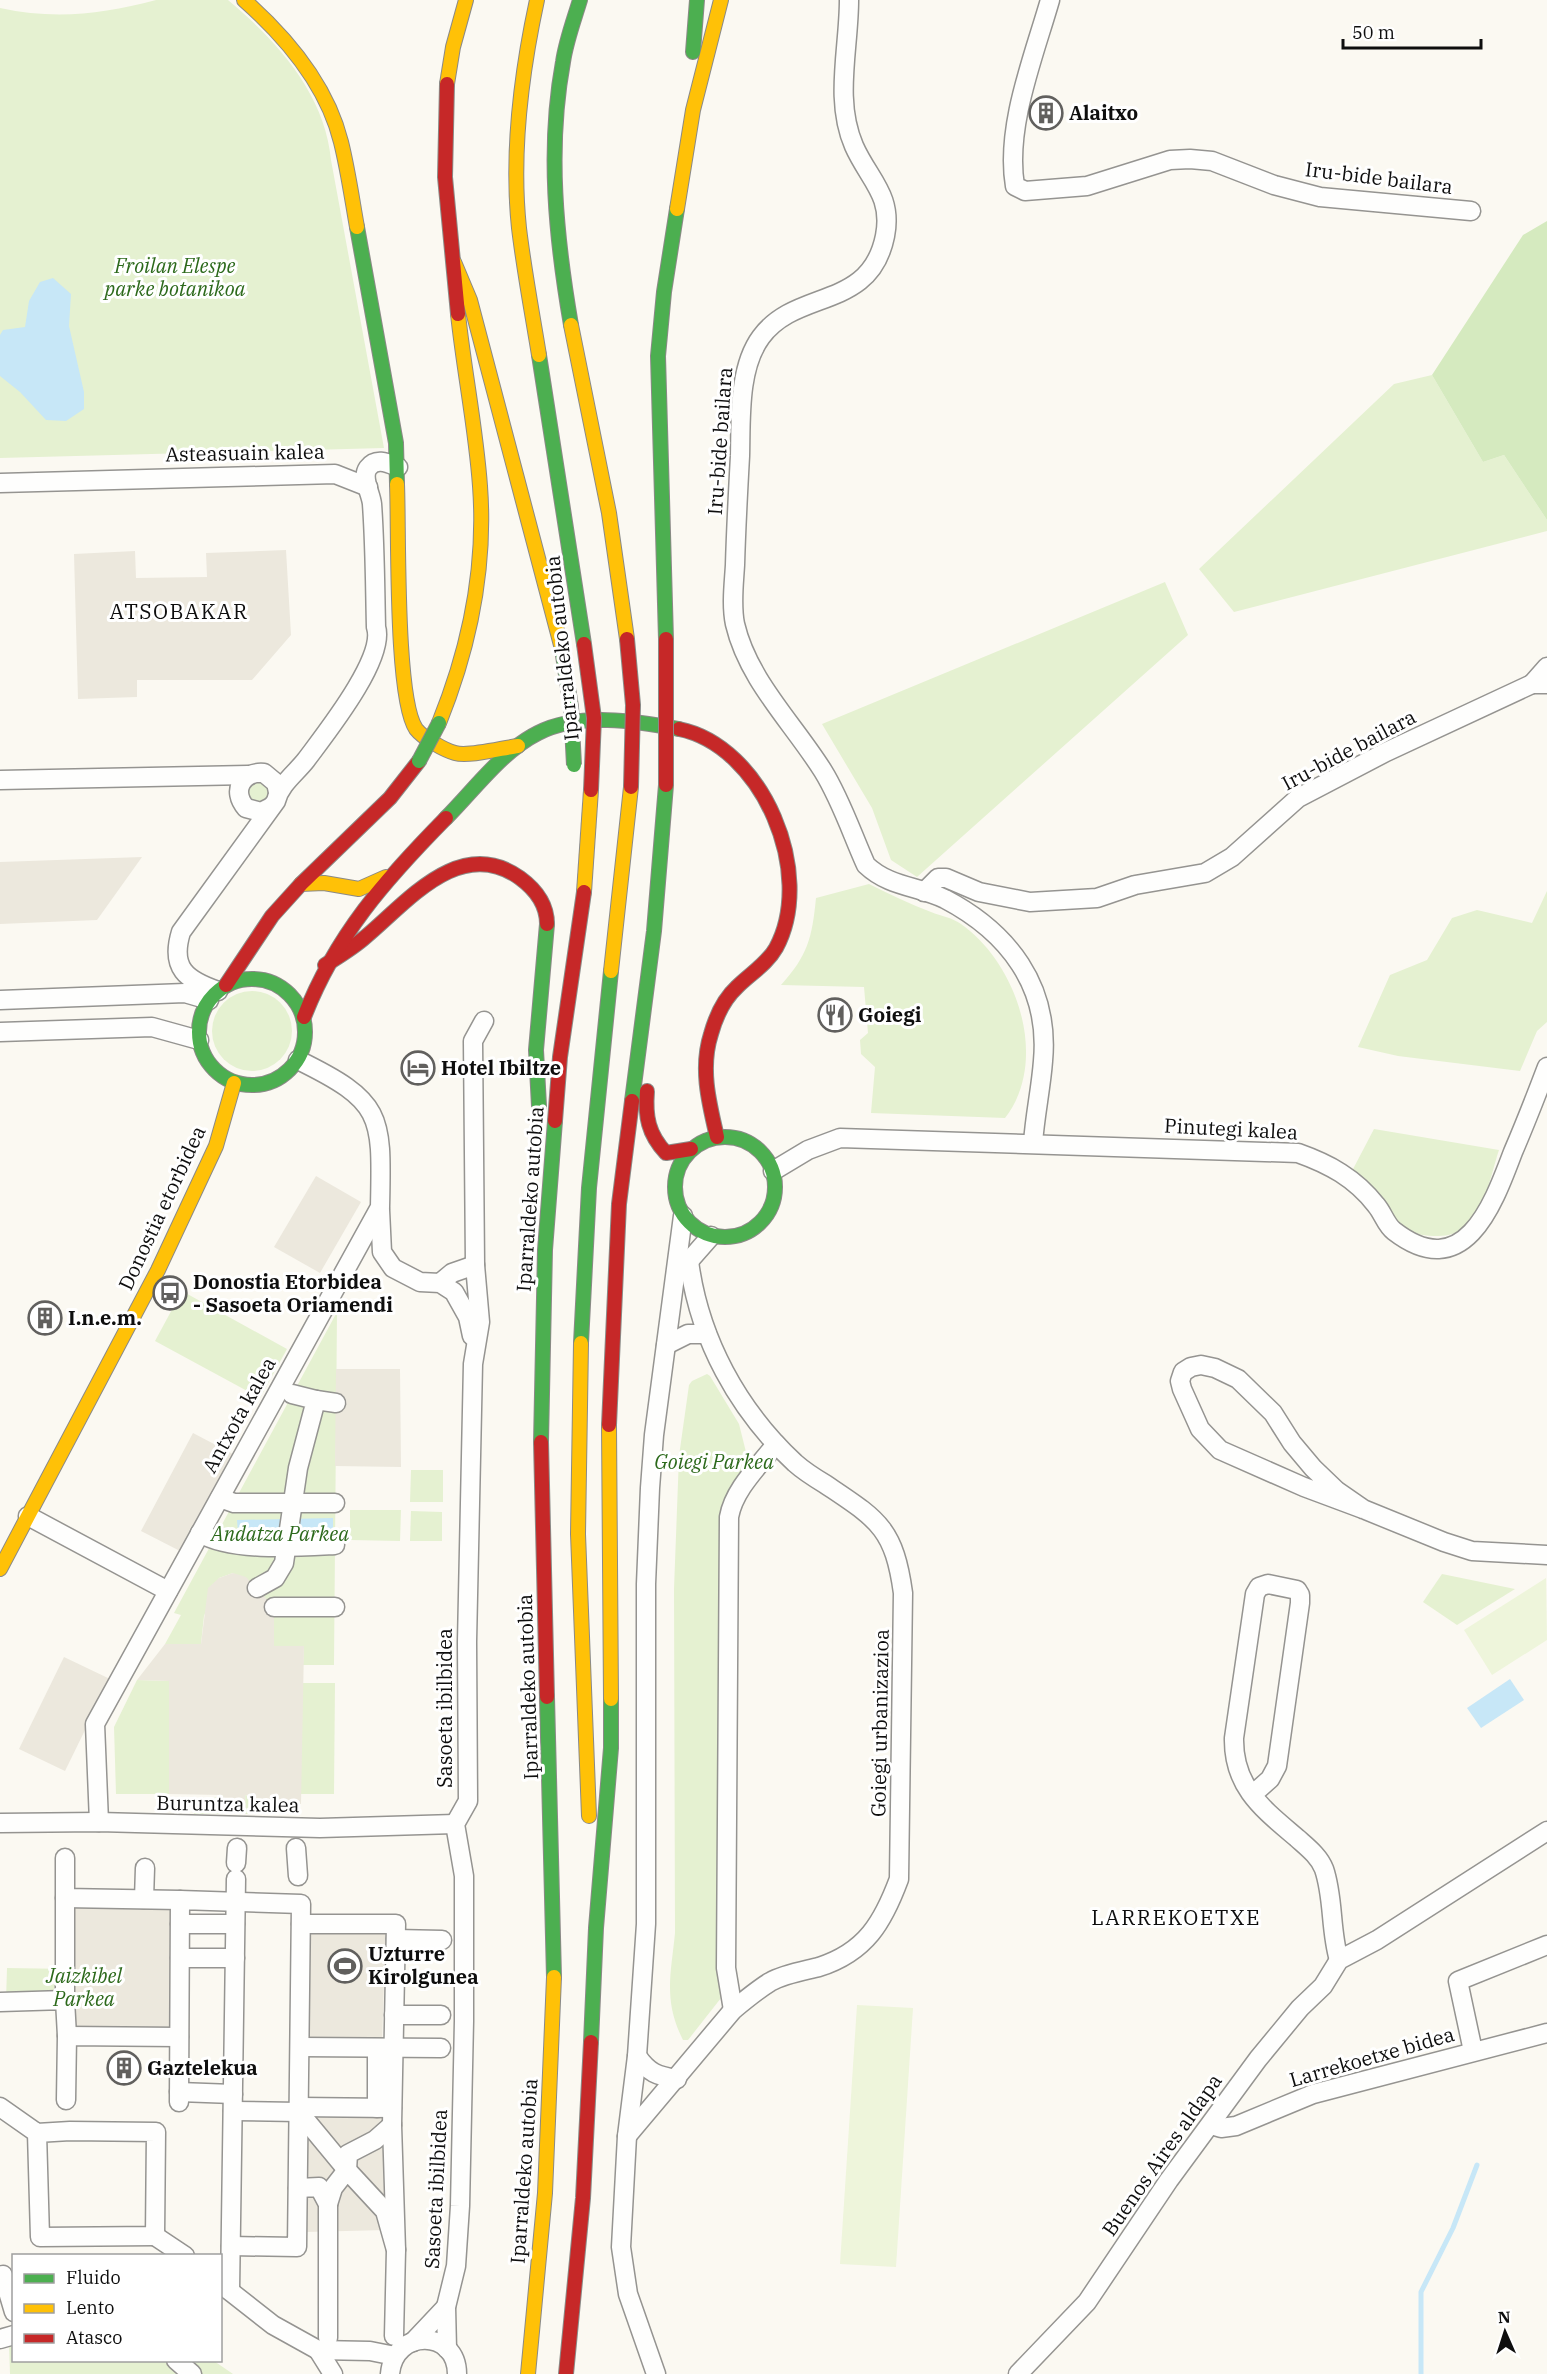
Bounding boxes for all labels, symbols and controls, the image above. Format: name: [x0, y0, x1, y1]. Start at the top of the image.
scale bar: [1343, 12, 1481, 50]
text: 50 m: [1352, 21, 1395, 44]
building icon: Alaitxo: [1028, 95, 1064, 131]
place label: Alaitxo: [1069, 99, 1138, 126]
street label: Iru-bide bailara: [1304, 155, 1454, 200]
park label: Froilan Elespe parke botanikoa: [103, 252, 246, 302]
street label: Iru-bide bailara: [701, 366, 738, 516]
street label: Asteasuain kalea: [165, 438, 325, 467]
street label: Iparraldeko autobia: [538, 554, 585, 742]
district label: ATSOBAKAR: [109, 597, 249, 625]
street label: Iru-bide bailara: [1277, 703, 1421, 796]
restaurant icon: Goiegi: [817, 997, 853, 1033]
place label: Goiegi: [858, 1001, 922, 1028]
hotel icon: Hotel Ibiltze: [400, 1050, 436, 1086]
place label: Hotel Ibiltze: [441, 1054, 561, 1081]
street label: Iparraldeko autobia: [510, 1105, 549, 1293]
street label: Pinutegi kalea: [1163, 1112, 1299, 1145]
street label: Donostia etorbidea: [112, 1121, 211, 1294]
place label: Donostia Etorbidea - Sasoeta Oriamendi: [193, 1268, 393, 1318]
bus stop icon: Donostia Etorbidea - Sasoeta Oriamendi: [152, 1275, 188, 1311]
building icon: I.n.e.m.: [27, 1300, 63, 1336]
place label: I.n.e.m.: [68, 1304, 142, 1331]
street label: Antxota kalea: [196, 1352, 282, 1478]
park label: Goiegi Parkea: [654, 1448, 774, 1475]
park label: Andatza Parkea: [209, 1520, 349, 1547]
street label: Iparraldeko autobia: [511, 1594, 544, 1780]
street label: Sasoeta ibilbidea: [431, 1628, 458, 1788]
street label: Goiegi urbanizazioa: [864, 1629, 895, 1817]
street label: Buruntza kalea: [156, 1789, 300, 1818]
district label: LARREKOETXE: [1091, 1903, 1261, 1931]
place label: Uzturre Kirolgunea: [368, 1940, 479, 1990]
sports icon: Uzturre Kirolgunea: [327, 1948, 363, 1984]
park label: Jaizkibel Parkea: [45, 1962, 122, 2012]
street label: Larrekoetxe bidea: [1286, 2020, 1458, 2093]
building icon: Gaztelekua: [106, 2050, 142, 2086]
place label: Gaztelekua: [147, 2054, 258, 2081]
street label: Buenos Aires aldapa: [1095, 2068, 1228, 2241]
street label: Iparraldeko autobia: [504, 2077, 543, 2265]
street label: Sasoeta ibilbidea: [418, 2108, 453, 2270]
legend: [12, 2254, 222, 2362]
text: Fluido: [66, 2266, 121, 2289]
text: Lento: [66, 2296, 114, 2319]
north arrow: [1475, 2302, 1535, 2362]
text: N: [1497, 2307, 1511, 2327]
text: Atasco: [66, 2326, 122, 2349]

